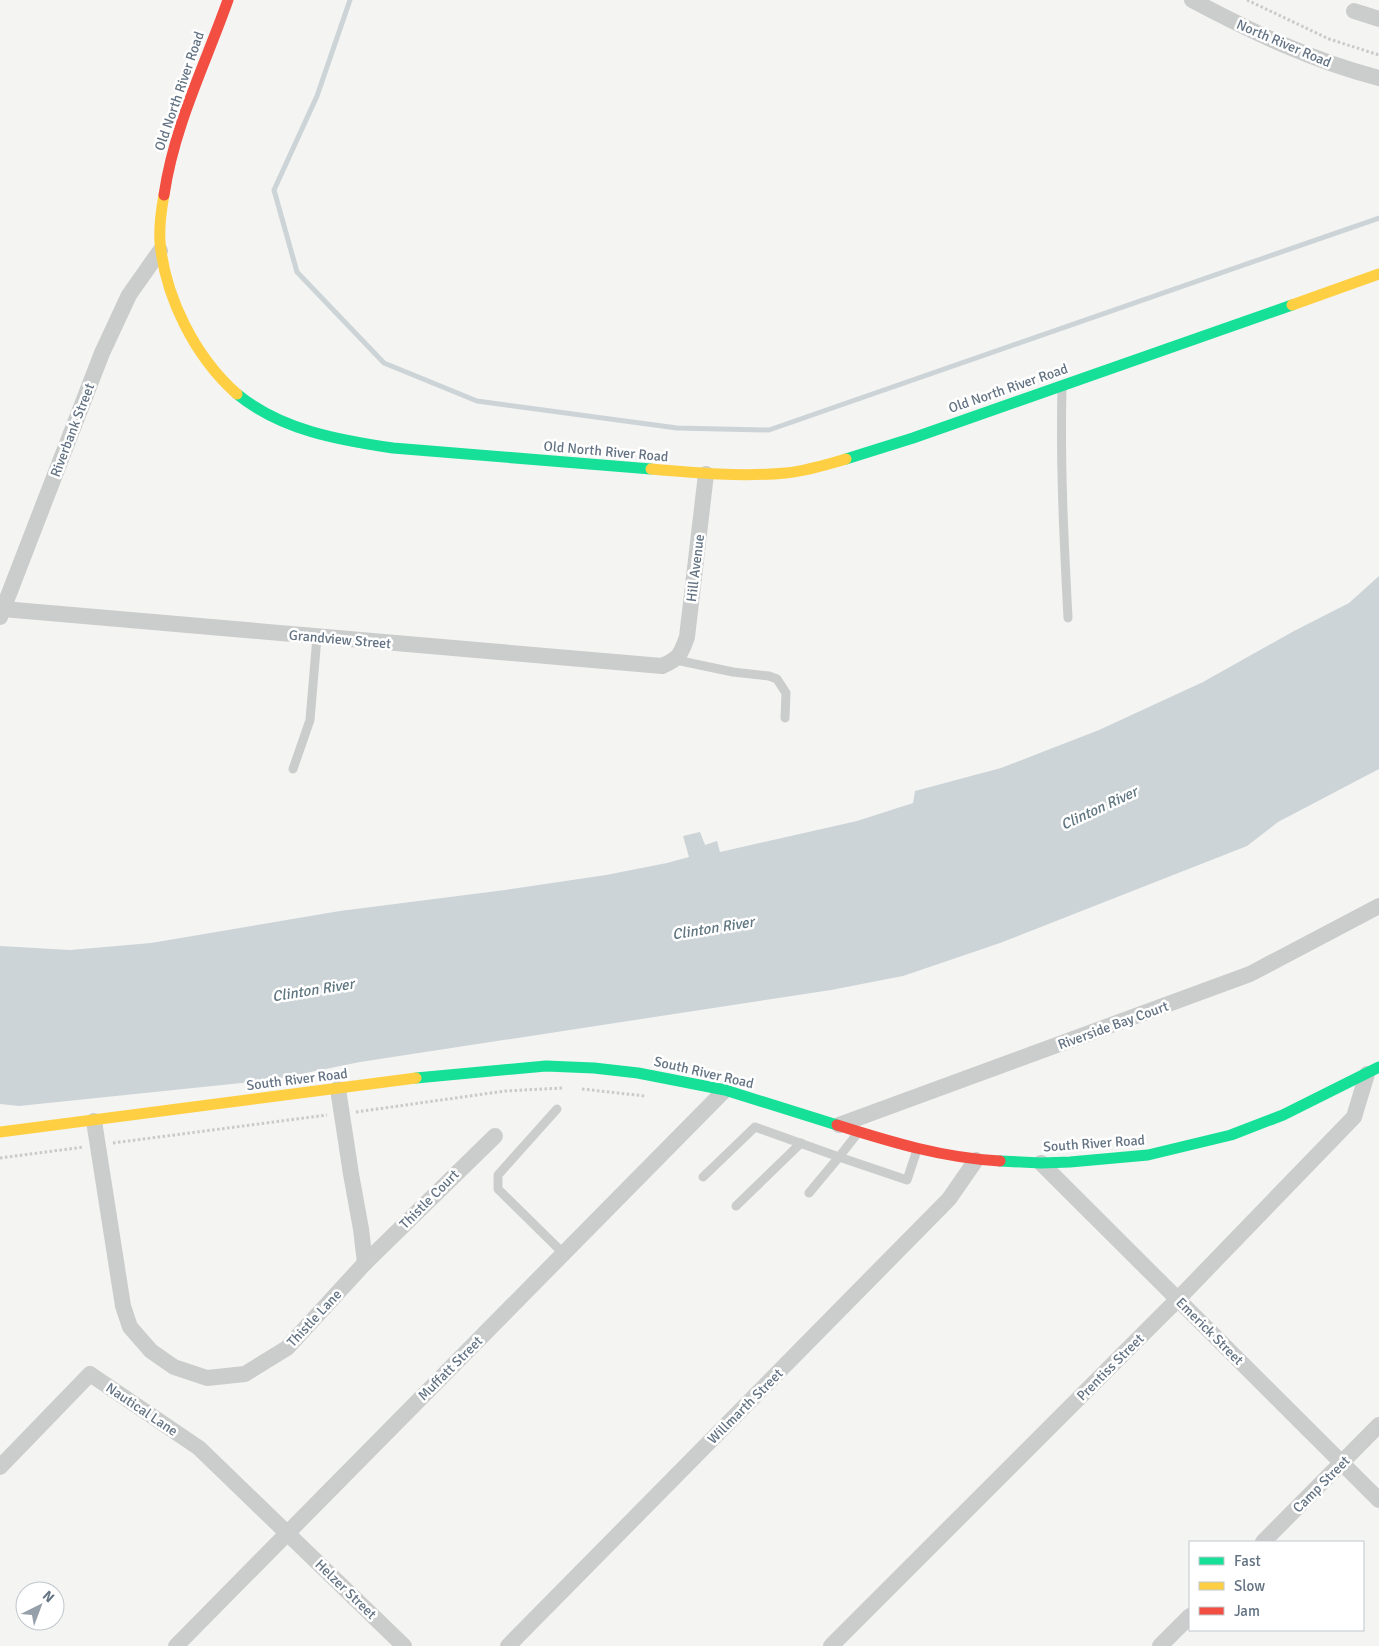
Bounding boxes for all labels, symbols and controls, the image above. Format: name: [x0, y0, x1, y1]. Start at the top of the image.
street label: North River Road: [1234, 16, 1334, 71]
street label: Old North River Road: [151, 29, 208, 153]
street label: Old North River Road: [946, 360, 1070, 417]
street label: Riverbank Street: [47, 381, 98, 479]
street label: Old North River Road: [543, 438, 669, 465]
street label: Hill Avenue: [683, 533, 708, 603]
street label: Grandview Street: [288, 627, 392, 652]
water label: Clinton River: [1058, 781, 1142, 834]
water label: Clinton River: [671, 912, 758, 943]
water label: Clinton River: [271, 974, 358, 1005]
street label: Riverside Bay Court: [1056, 998, 1171, 1053]
street label: South River Road: [652, 1053, 755, 1092]
street label: South River Road: [246, 1065, 349, 1094]
street label: South River Road: [1043, 1131, 1145, 1156]
street label: Thistle Court: [396, 1166, 463, 1233]
street label: Thistle Lane: [283, 1286, 345, 1351]
street label: Emerick Street: [1172, 1294, 1247, 1369]
street label: Prentiss Street: [1073, 1330, 1147, 1404]
street label: Muffatt Street: [415, 1332, 486, 1404]
street label: Willmarth Street: [704, 1365, 787, 1448]
street label: Nautical Lane: [103, 1379, 181, 1440]
street label: Camp Street: [1289, 1452, 1353, 1516]
legend: [1189, 1541, 1364, 1631]
text: Fast: [1234, 1552, 1261, 1570]
street label: Helzer Street: [311, 1556, 380, 1623]
text: Slow: [1234, 1577, 1265, 1595]
north arrow: [15, 1581, 65, 1631]
text: N: [39, 1587, 58, 1606]
text: Jam: [1234, 1602, 1260, 1620]

